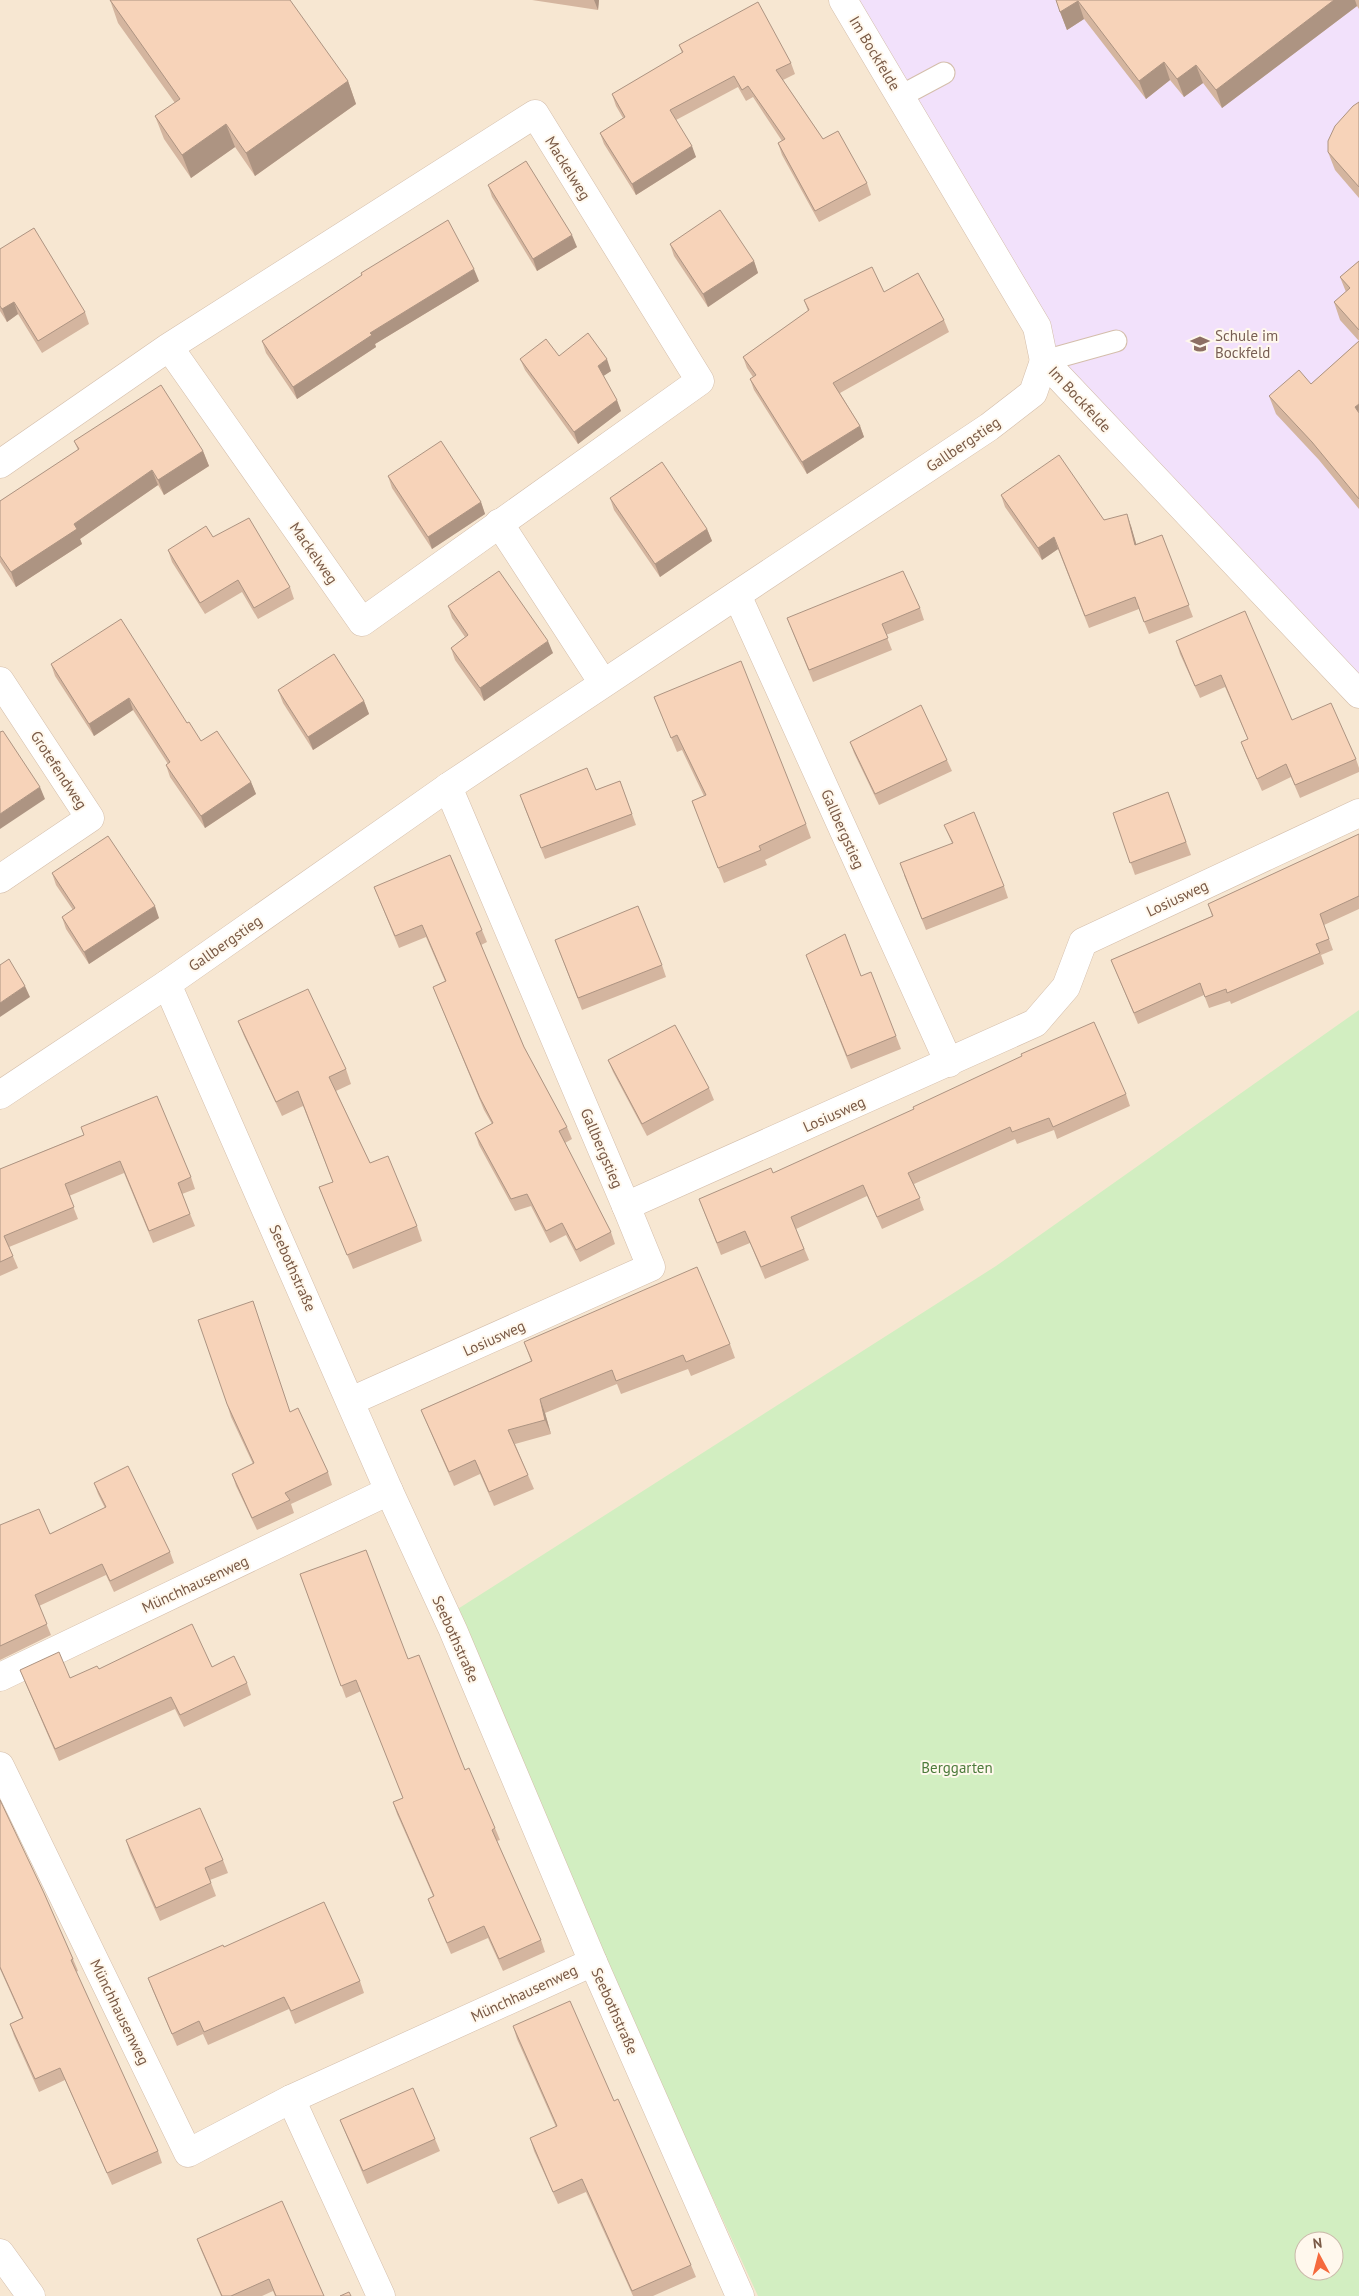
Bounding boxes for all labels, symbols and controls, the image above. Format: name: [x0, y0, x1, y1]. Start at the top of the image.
street label: Im Bockfelde: [845, 12, 905, 94]
street label: Mackelweg: [541, 133, 595, 203]
place label: Schule im Bockfeld: [1215, 326, 1278, 362]
school or university icon: Schule im Bockfeld: [1189, 333, 1211, 355]
street label: Im Bockfelde: [1045, 362, 1115, 436]
street label: Gallbergstieg: [922, 412, 1004, 476]
street label: Mackelweg: [286, 518, 342, 588]
street label: Grotefendweg: [27, 727, 91, 813]
street label: Gallbergstieg: [817, 786, 869, 872]
street label: Losiusweg: [1143, 875, 1211, 921]
street label: Gallbergstieg: [185, 911, 265, 975]
street label: Losiusweg: [800, 1092, 868, 1136]
street label: Gallbergstieg: [577, 1105, 627, 1191]
street label: Seebothstraße: [265, 1222, 321, 1314]
street label: Losiusweg: [460, 1316, 528, 1360]
street label: Münchhausenweg: [139, 1551, 251, 1617]
street label: Seebothstraße: [428, 1593, 484, 1685]
park label: Berggarten: [921, 1758, 993, 1777]
street label: Münchhausenweg: [86, 1956, 154, 2068]
street label: Münchhausenweg: [468, 1960, 580, 2026]
street label: Seebothstraße: [587, 1965, 643, 2057]
north arrow: [1294, 2231, 1344, 2281]
text: N: [1312, 2234, 1323, 2253]

